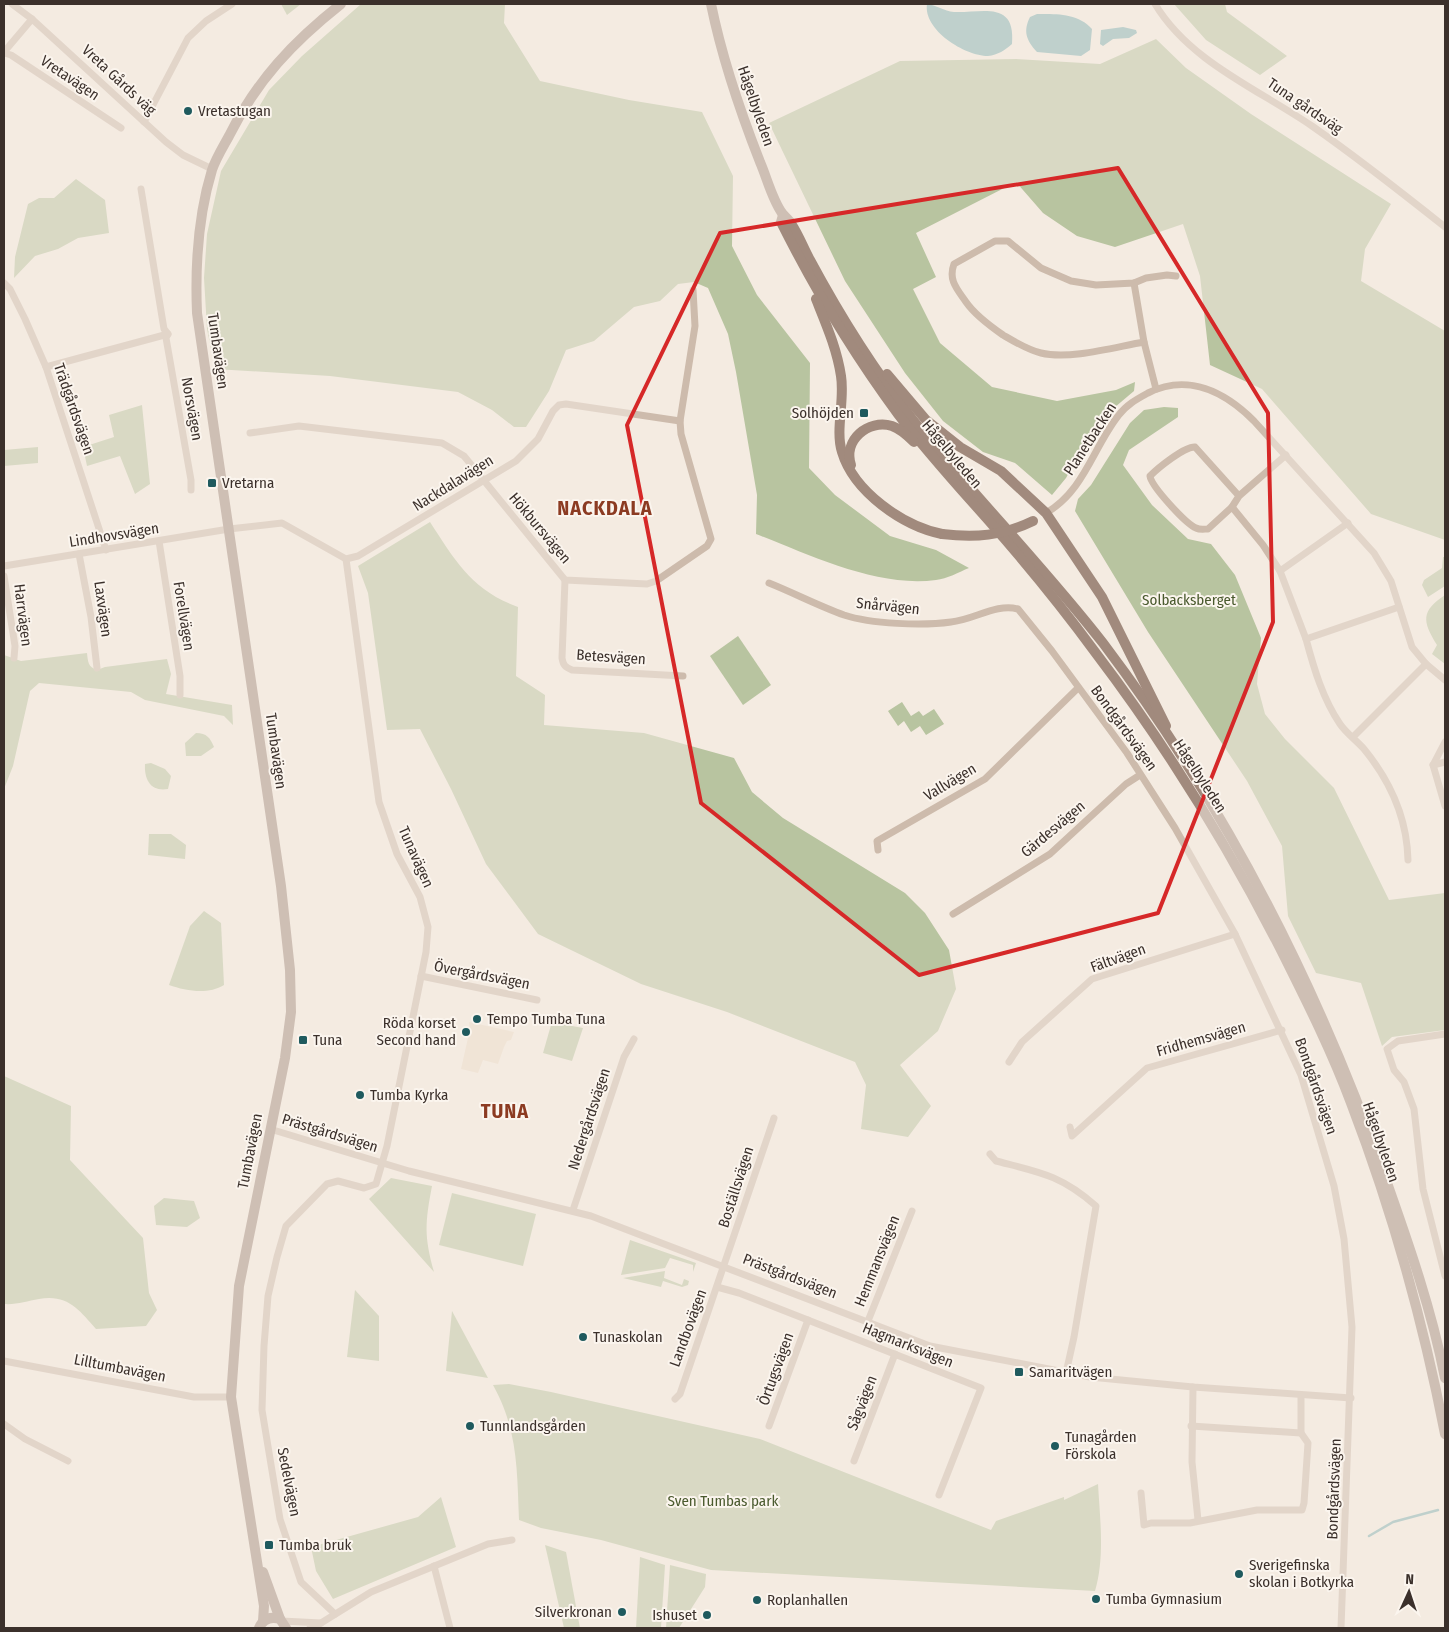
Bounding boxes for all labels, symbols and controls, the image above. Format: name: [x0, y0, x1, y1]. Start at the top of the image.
street label: Vreta Gårds väg: [78, 41, 160, 119]
street label: Vretavägen: [37, 52, 103, 104]
street label: Hågelbyleden: [734, 63, 778, 149]
street label: Tuna gårdsväg: [1264, 74, 1346, 138]
place label: Vretastugan: [198, 102, 271, 120]
marker: Vretastugan: [182, 105, 194, 117]
street label: Tumbavägen: [204, 312, 232, 390]
street label: Trädgårdsvägen: [50, 361, 98, 457]
street label: Norsvägen: [178, 376, 206, 442]
street label: Planetbacken: [1060, 399, 1120, 479]
place label: Solhöjden: [792, 404, 854, 422]
marker: Solhöjden: [858, 407, 870, 419]
street label: Hågelbyleden: [918, 416, 986, 492]
street label: Nackdalavägen: [409, 451, 497, 515]
place label: Vretarna: [222, 474, 274, 492]
marker: Vretarna: [206, 477, 218, 489]
street label: Hökbursvägen: [505, 489, 575, 567]
district label: NACKDALA: [557, 496, 653, 520]
street label: Lindhovsvägen: [68, 519, 160, 551]
street label: Laxvägen: [90, 580, 116, 638]
street label: Forellvägen: [170, 580, 198, 652]
street label: Harrvägen: [10, 583, 36, 647]
park label: Solbacksberget: [1142, 591, 1236, 609]
street label: Snårvägen: [855, 594, 921, 618]
street label: Betesvägen: [576, 646, 646, 668]
street label: Bondgårdsvägen: [1087, 682, 1161, 774]
street label: Tumbavägen: [262, 712, 290, 790]
street label: Hågelbyleden: [1170, 736, 1230, 816]
street label: Vallvägen: [921, 759, 979, 805]
street label: Gärdesvägen: [1017, 797, 1089, 861]
street label: Tunavägen: [395, 824, 437, 890]
street label: Fältvägen: [1088, 940, 1148, 976]
street label: Övergårdsvägen: [432, 957, 532, 993]
place label: Tempo Tumba Tuna: [487, 1010, 605, 1028]
marker: Tempo Tumba Tuna: [471, 1013, 483, 1025]
place label: Röda korset Second hand: [376, 1014, 456, 1049]
street label: Fridhemsvägen: [1154, 1018, 1248, 1060]
marker: Röda korset Second hand: [460, 1026, 472, 1038]
place label: Tuna: [313, 1031, 342, 1049]
marker: Tuna: [297, 1034, 309, 1046]
street label: Bondgårdsvägen: [1291, 1035, 1341, 1137]
street label: Nedergårdsvägen: [564, 1066, 614, 1172]
place label: Tumba Kyrka: [370, 1086, 448, 1104]
marker: Tumba Kyrka: [354, 1089, 366, 1101]
district label: TUNA: [481, 1099, 529, 1123]
street label: Hågelbyleden: [1359, 1099, 1403, 1185]
street label: Prästgårdsvägen: [280, 1110, 380, 1156]
street label: Tumbavägen: [234, 1112, 266, 1190]
street label: Boställsvägen: [714, 1144, 758, 1230]
street label: Hemmansvägen: [851, 1213, 903, 1309]
street label: Prästgårdsvägen: [740, 1250, 840, 1302]
street label: Landbovägen: [666, 1287, 710, 1369]
street label: Hagmarksvägen: [860, 1319, 956, 1371]
place label: Tunaskolan: [593, 1328, 663, 1346]
street label: Örtugsvägen: [754, 1330, 798, 1408]
marker: Tunaskolan: [577, 1331, 589, 1343]
street label: Lilltumbavägen: [72, 1350, 168, 1386]
place label: Samaritvägen: [1029, 1363, 1112, 1381]
marker: Samaritvägen: [1013, 1366, 1025, 1378]
street label: Sågvägen: [843, 1373, 881, 1433]
place label: Tunnlandsgården: [480, 1417, 586, 1435]
marker: Tunnlandsgården: [464, 1420, 476, 1432]
place label: Tunagården Förskola: [1065, 1428, 1137, 1463]
street label: Bondgårdsvägen: [1323, 1438, 1345, 1540]
marker: Tunagården Förskola: [1049, 1440, 1061, 1452]
street label: Sedelvägen: [273, 1446, 305, 1518]
park label: Sven Tumbas park: [668, 1492, 778, 1510]
place label: Tumba bruk: [279, 1536, 352, 1554]
marker: Tumba bruk: [263, 1539, 275, 1551]
place label: Sverigefinska skolan i Botkyrka: [1249, 1556, 1354, 1591]
north arrow: [1384, 1567, 1434, 1617]
marker: Sverigefinska skolan i Botkyrka: [1233, 1568, 1245, 1580]
text: N: [1405, 1571, 1414, 1588]
place label: Tumba Gymnasium: [1106, 1590, 1222, 1608]
place label: Roplanhallen: [767, 1591, 848, 1609]
marker: Tumba Gymnasium: [1090, 1593, 1102, 1605]
marker: Roplanhallen: [751, 1594, 763, 1606]
place label: Silverkronan: [535, 1603, 612, 1621]
marker: Silverkronan: [616, 1606, 628, 1618]
place label: Ishuset: [652, 1606, 697, 1624]
marker: Ishuset: [701, 1609, 713, 1621]

